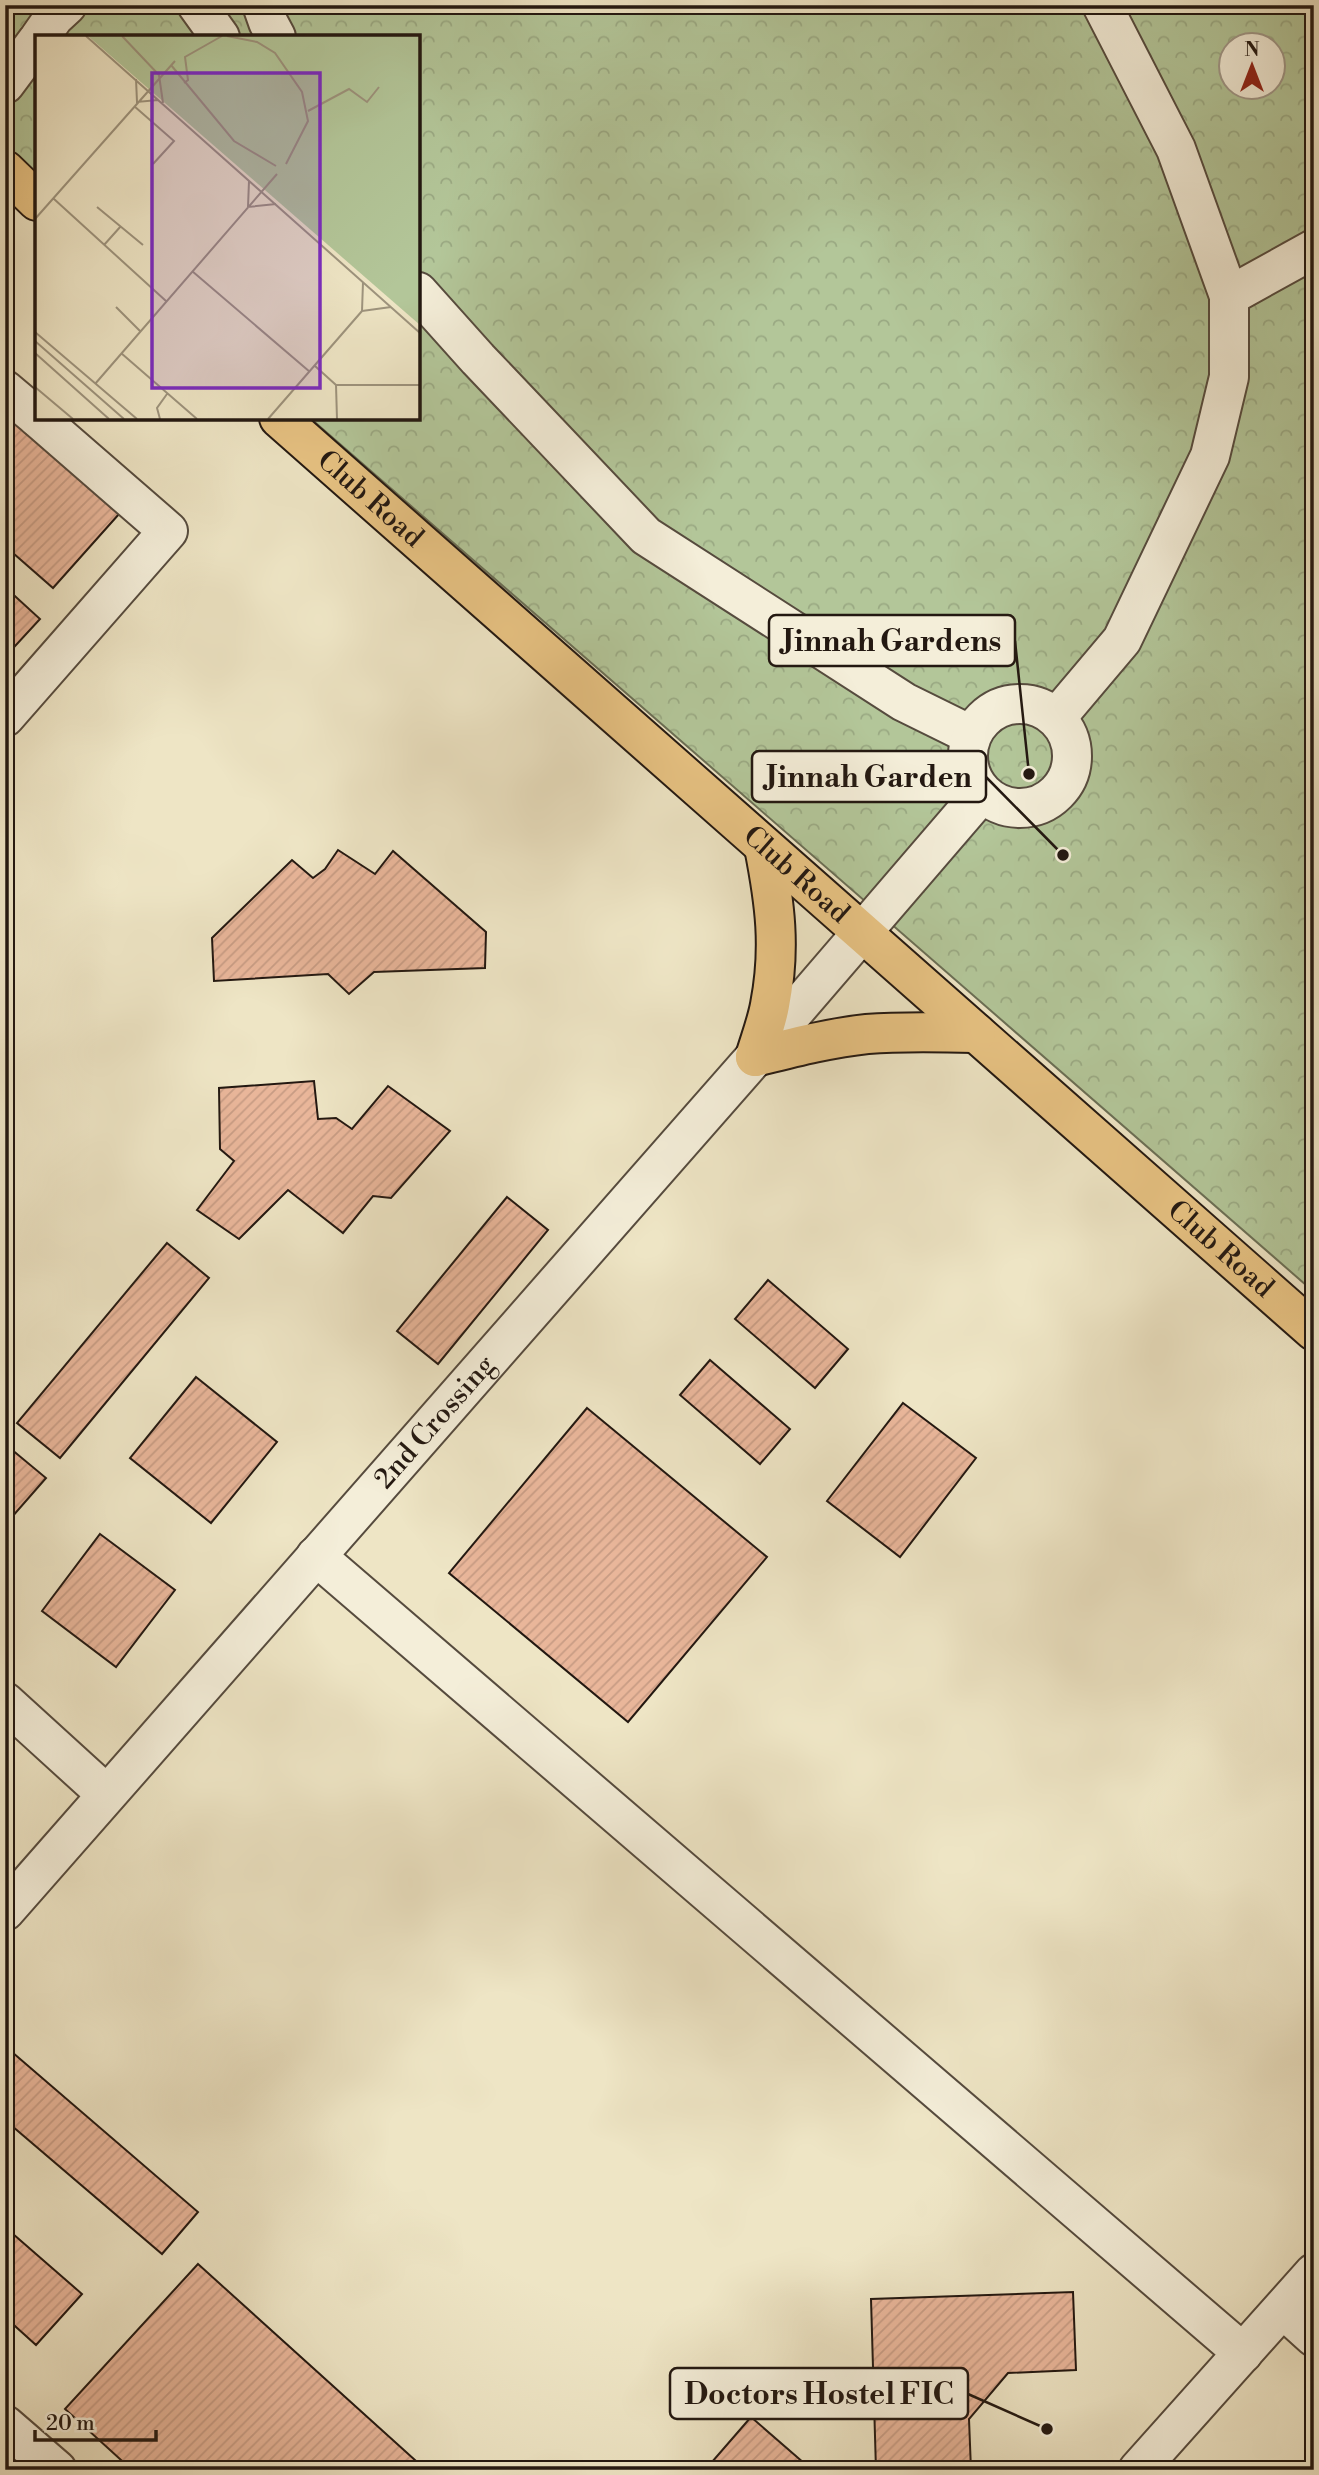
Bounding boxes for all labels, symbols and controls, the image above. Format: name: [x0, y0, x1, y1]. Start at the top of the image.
north arrow: [1218, 32, 1288, 102]
inset map: [35, 35, 420, 420]
text: N: [1244, 38, 1260, 62]
street label: Club Road: [310, 443, 431, 555]
callout: Jinnah Gardens: [769, 615, 1015, 666]
text: Jinnah Gardens: [779, 623, 1001, 661]
callout: Jinnah Garden: [752, 751, 986, 802]
text: Jinnah Garden: [762, 759, 973, 797]
street label: Club Road: [736, 818, 857, 931]
street label: Club Road: [1160, 1193, 1281, 1305]
street label: 2nd Crossing: [367, 1348, 503, 1496]
callout: Doctors Hostel FIC: [670, 2368, 968, 2419]
text: Doctors Hostel FIC: [684, 2376, 954, 2414]
scale bar: [35, 2398, 156, 2442]
text: 20 m: [46, 2411, 95, 2437]

